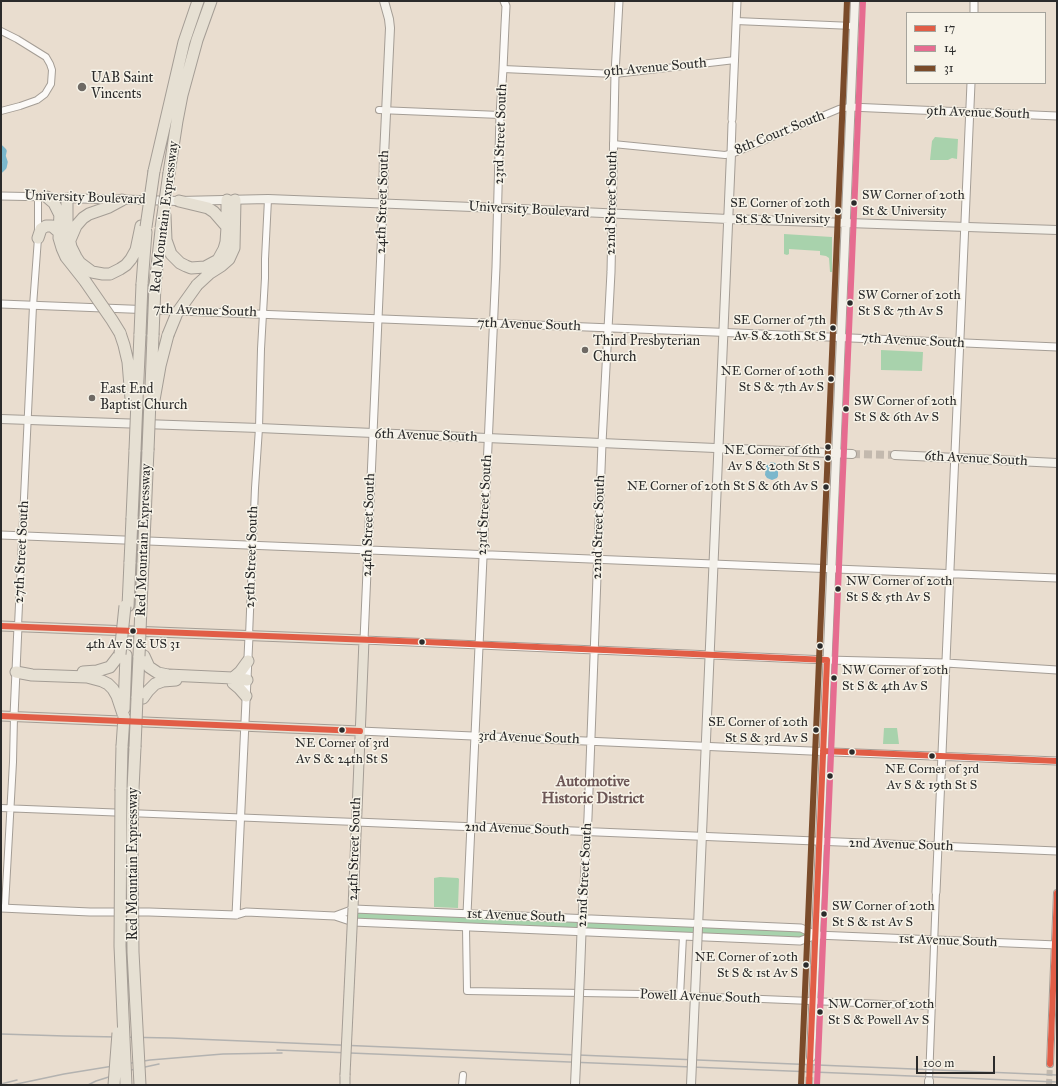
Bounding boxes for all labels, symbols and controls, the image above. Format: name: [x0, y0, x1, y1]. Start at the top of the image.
legend: [906, 12, 1046, 84]
text: 17: [944, 21, 955, 35]
text: 14: [944, 41, 955, 55]
street label: 9th Avenue South: [603, 55, 707, 81]
text: 31: [944, 61, 954, 75]
place label: UAB Saint Vincents: [91, 71, 154, 104]
marker: UAB Saint Vincents: [76, 81, 88, 93]
street label: 23rd Street South: [491, 83, 511, 185]
street label: 9th Avenue South: [926, 103, 1030, 123]
street label: 8th Court South: [732, 107, 828, 159]
street label: Red Mountain Expressway: [147, 140, 183, 294]
street label: 24th Street South: [373, 150, 393, 254]
street label: 22nd Street South: [603, 151, 621, 255]
street label: University Boulevard: [24, 187, 146, 209]
place label: SW Corner of 20th St & University: [862, 188, 965, 219]
place label: SE Corner of 20th St S & University: [730, 196, 830, 227]
street label: University Boulevard: [468, 198, 590, 222]
marker: SW Corner of 20th St & University: [849, 198, 859, 208]
marker: SE Corner of 20th St S & University: [833, 206, 843, 216]
place label: SW Corner of 20th St S & 7th Av S: [858, 288, 961, 319]
marker: SW Corner of 20th St S & 7th Av S: [845, 298, 855, 308]
street label: 7th Avenue South: [153, 301, 257, 321]
place label: SE Corner of 7th Av S & 20th St S: [733, 313, 826, 344]
street label: 7th Avenue South: [477, 315, 581, 335]
marker: SE Corner of 7th Av S & 20th St S: [828, 323, 838, 333]
street label: 7th Avenue South: [861, 330, 965, 352]
place label: Third Presbyterian Church: [593, 334, 700, 366]
marker: Third Presbyterian Church: [580, 345, 590, 355]
place label: NE Corner of 20th St S & 7th Av S: [721, 364, 824, 395]
marker: NE Corner of 20th St S & 7th Av S: [826, 374, 836, 384]
place label: East End Baptist Church: [100, 382, 188, 414]
marker: East End Baptist Church: [87, 393, 97, 403]
place label: SW Corner of 20th St S & 6th Av S: [854, 394, 957, 425]
marker: SW Corner of 20th St S & 6th Av S: [841, 404, 851, 414]
street label: 6th Avenue South: [374, 426, 478, 446]
unlabelled marker: [823, 442, 833, 452]
place label: NE Corner of 6th Av S & 20th St S: [724, 443, 820, 474]
street label: 6th Avenue South: [924, 448, 1028, 470]
marker: NE Corner of 6th Av S & 20th St S: [823, 453, 833, 463]
street label: 23rd Street South: [474, 454, 496, 556]
street label: Red Mountain Expressway: [133, 463, 155, 617]
street label: 24th Street South: [359, 473, 379, 577]
street label: 22nd Street South: [589, 474, 609, 580]
place label: NE Corner of 20th St S & 6th Av S: [627, 479, 818, 495]
marker: NE Corner of 20th St S & 6th Av S: [821, 482, 831, 492]
street label: 27th Street South: [11, 500, 33, 604]
street label: 25th Street South: [242, 506, 262, 608]
place label: NW Corner of 20th St S & 5th Av S: [846, 574, 952, 605]
marker: NW Corner of 20th St S & 5th Av S: [833, 584, 843, 594]
marker: 4th Av S & US 31: [128, 626, 138, 636]
place label: 4th Av S & US 31: [86, 637, 180, 653]
unlabelled marker: [417, 637, 427, 647]
unlabelled marker: [815, 641, 825, 651]
place label: NW Corner of 20th St S & 4th Av S: [842, 663, 948, 694]
marker: NW Corner of 20th St S & 4th Av S: [829, 673, 839, 683]
place label: SE Corner of 20th St S & 3rd Av S: [708, 715, 808, 746]
marker: NE Corner of 3rd Av S & 24th St S: [337, 725, 347, 735]
marker: SE Corner of 20th St S & 3rd Av S: [811, 725, 821, 735]
street label: 3rd Avenue South: [478, 728, 580, 748]
place label: NE Corner of 3rd Av S & 24th St S: [295, 736, 389, 767]
unlabelled marker: [847, 747, 857, 757]
marker: NE Corner of 3rd Av S & 19th St S: [927, 751, 937, 761]
place label: NE Corner of 3rd Av S & 19th St S: [885, 762, 979, 793]
unlabelled marker: [825, 771, 835, 781]
district label: Automotive Historic District: [542, 773, 644, 808]
street label: Red Mountain Expressway: [126, 787, 142, 941]
street label: 24th Street South: [345, 797, 365, 901]
street label: 2nd Avenue South: [464, 819, 570, 839]
street label: 22nd Street South: [574, 822, 596, 928]
street label: 2nd Avenue South: [848, 835, 954, 855]
place label: SW Corner of 20th St S & 1st Av S: [832, 899, 935, 930]
street label: 1st Avenue South: [466, 906, 566, 926]
marker: SW Corner of 20th St S & 1st Av S: [819, 909, 829, 919]
street label: 1st Avenue South: [898, 931, 998, 951]
place label: NE Corner of 20th St S & 1st Av S: [695, 950, 798, 981]
marker: NE Corner of 20th St S & 1st Av S: [801, 960, 811, 970]
street label: Powell Avenue South: [639, 986, 761, 1008]
place label: NW Corner of 20th St S & Powell Av S: [828, 997, 934, 1028]
marker: NW Corner of 20th St S & Powell Av S: [815, 1007, 825, 1017]
scale bar: [918, 1048, 997, 1074]
text: 100 m: [923, 1056, 954, 1070]

